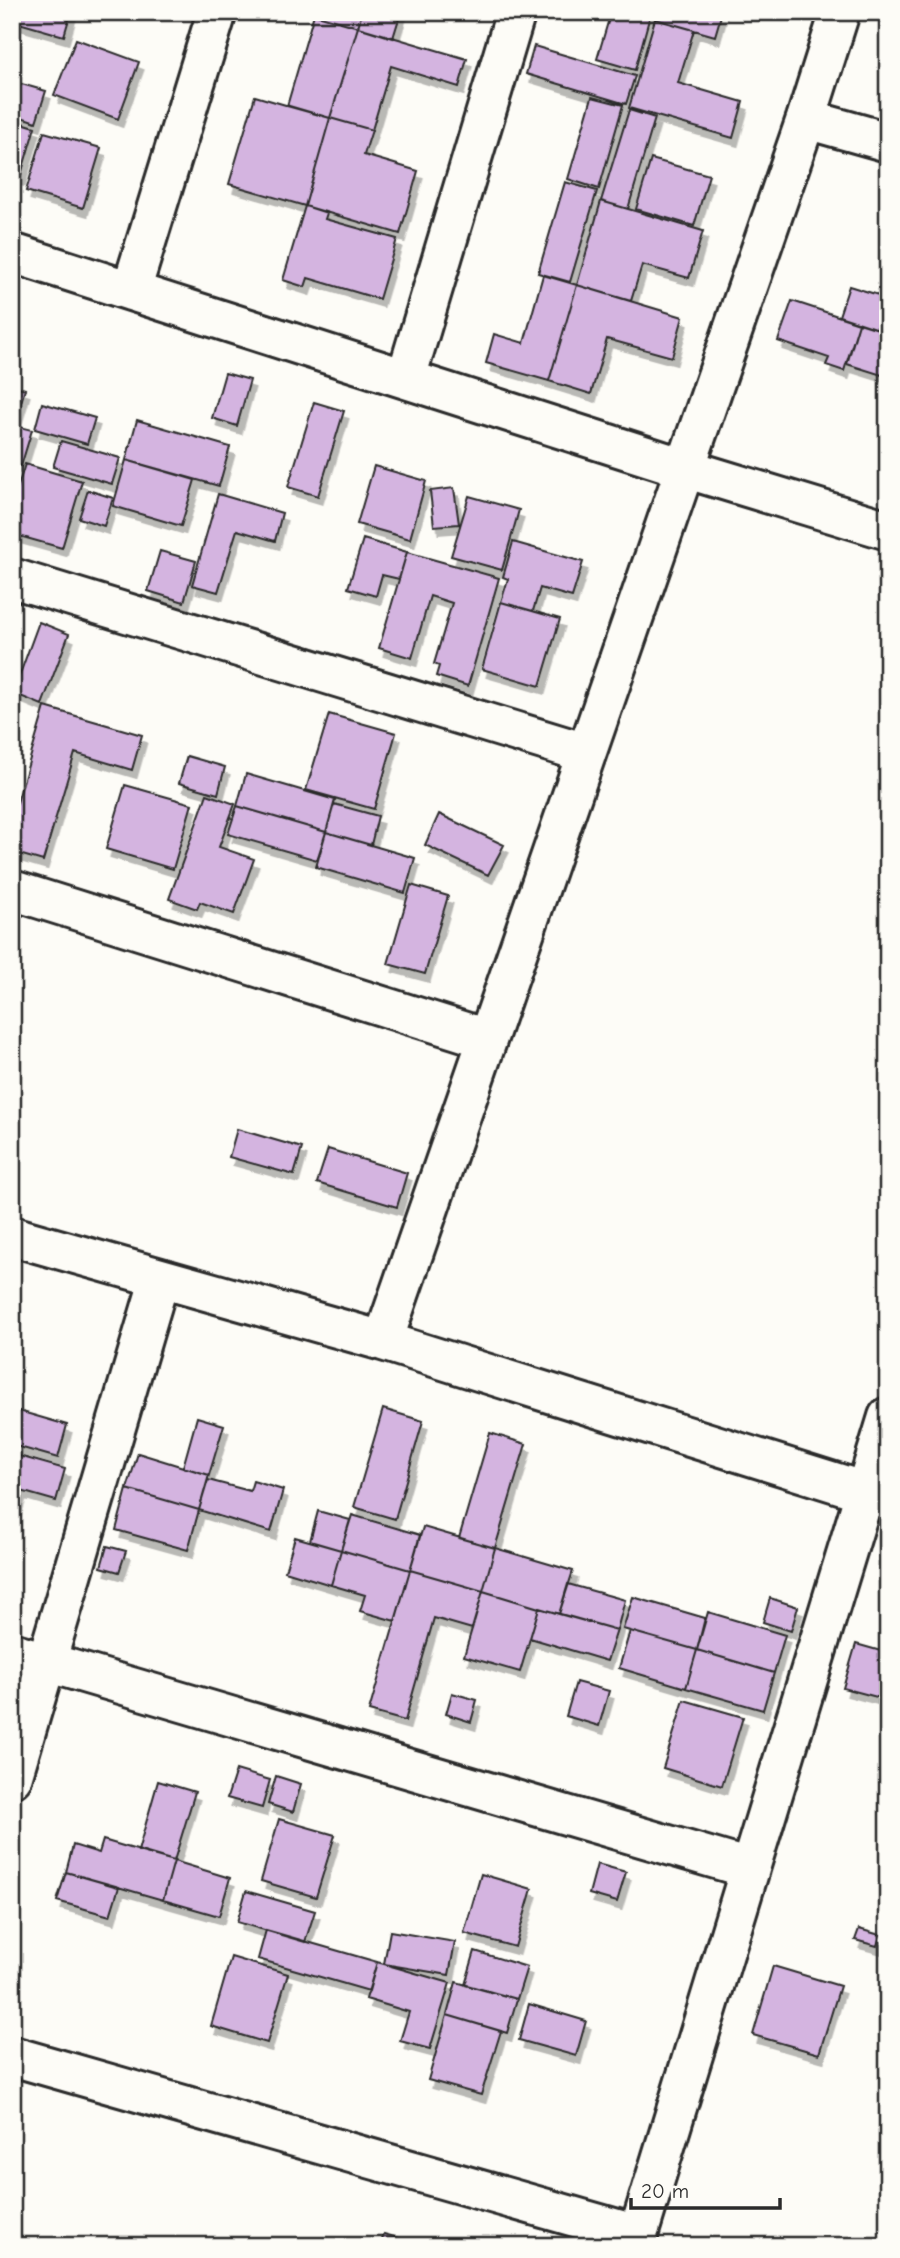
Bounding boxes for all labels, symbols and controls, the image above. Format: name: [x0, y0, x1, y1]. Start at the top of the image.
scale bar: [631, 2167, 779, 2211]
text: 20 m: [641, 2179, 689, 2203]

